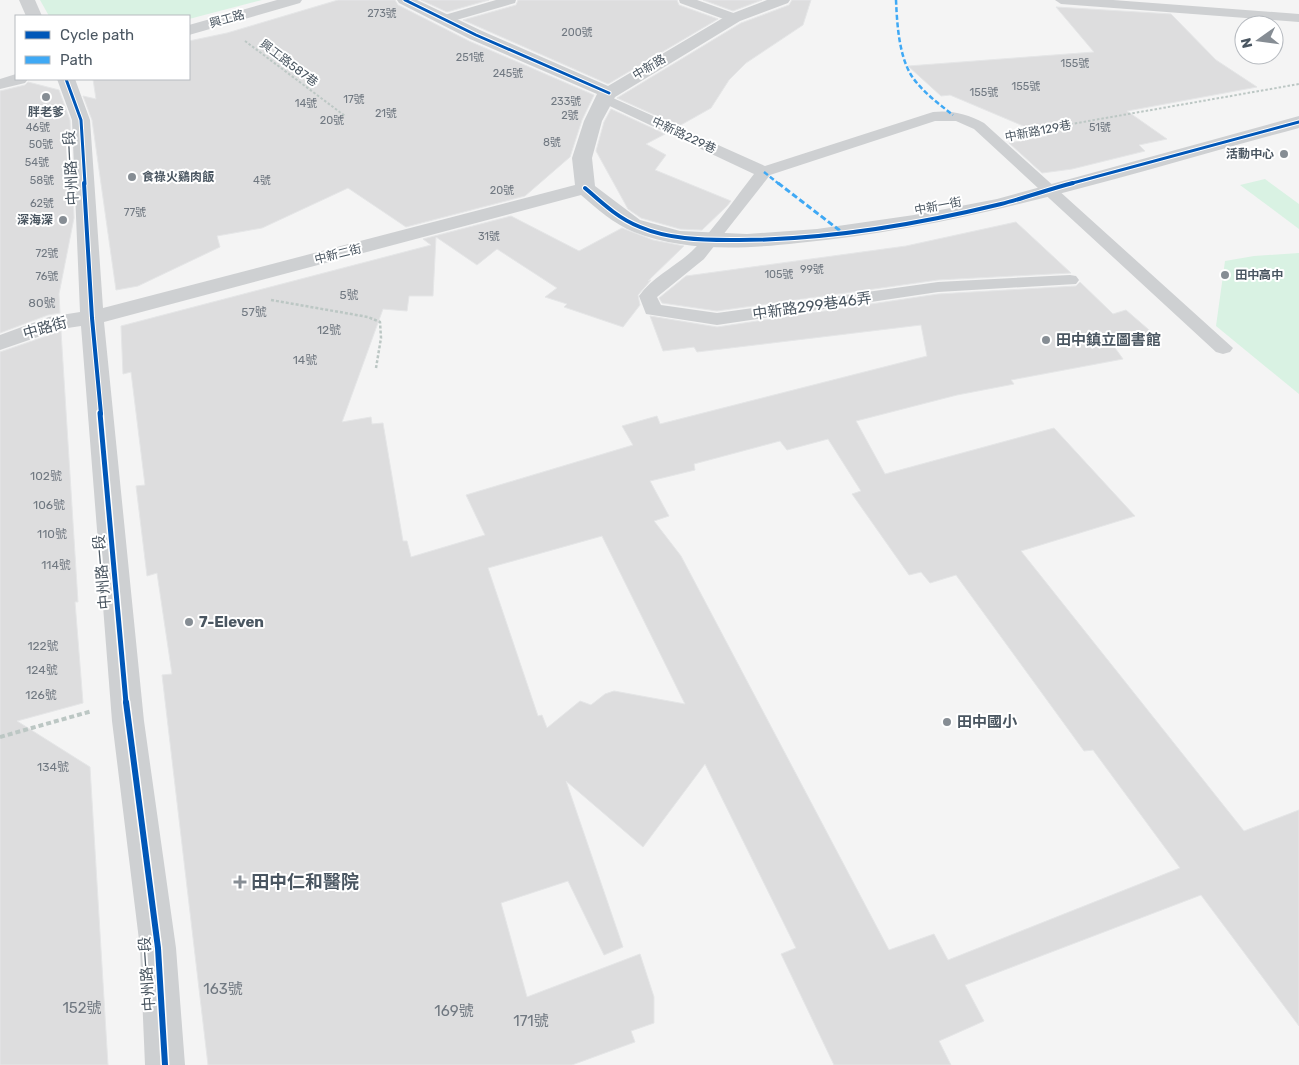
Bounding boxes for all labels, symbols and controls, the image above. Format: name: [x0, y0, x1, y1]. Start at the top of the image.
street label: 興工路: [208, 7, 246, 31]
house number: 273號: [367, 7, 397, 20]
legend: [15, 15, 190, 80]
north arrow: [1234, 15, 1284, 65]
text: Cycle path: [60, 26, 134, 44]
house number: 200號: [561, 26, 593, 39]
text: N: [1237, 36, 1256, 50]
street label: 興工路587巷: [257, 37, 321, 89]
text: Path: [60, 51, 93, 69]
house number: 251號: [456, 51, 484, 64]
street label: 中新路: [630, 52, 668, 82]
house number: 155號: [1061, 57, 1089, 70]
house number: 245號: [493, 67, 523, 80]
house number: 155號: [1012, 80, 1040, 93]
house number: 155號: [970, 86, 998, 99]
marker: 胖老爹: [40, 91, 52, 103]
house number: 17號: [343, 93, 365, 106]
house number: 233號: [551, 95, 581, 108]
house number: 14號: [295, 97, 317, 110]
place label: 胖老爹: [28, 105, 64, 119]
house number: 21號: [375, 107, 397, 120]
house number: 2號: [561, 109, 579, 122]
house number: 20號: [320, 114, 344, 127]
street label: 中新路229巷: [650, 114, 718, 156]
street label: 中新路129巷: [1004, 118, 1072, 144]
house number: 46號: [26, 121, 50, 134]
house number: 51號: [1089, 121, 1111, 134]
street label: 中州路一段: [60, 130, 82, 206]
house number: 8號: [543, 136, 561, 149]
house number: 50號: [29, 138, 53, 151]
place label: 活動中心: [1226, 147, 1274, 161]
marker: 活動中心: [1278, 148, 1290, 160]
house number: 54號: [25, 156, 49, 169]
place label: 食祿火鷄肉飯: [142, 170, 215, 184]
marker: 食祿火鷄肉飯: [126, 171, 138, 183]
house number: 58號: [30, 174, 54, 187]
house number: 4號: [253, 174, 271, 187]
house number: 20號: [490, 184, 514, 197]
street label: 中新一街: [913, 195, 963, 217]
house number: 62號: [30, 197, 54, 210]
house number: 77號: [124, 206, 146, 219]
place label: 深海深: [17, 213, 53, 227]
marker: 深海深: [57, 214, 69, 226]
house number: 31號: [478, 230, 500, 243]
street label: 中新二街: [313, 241, 363, 267]
house number: 72號: [35, 247, 59, 260]
house number: 99號: [800, 263, 824, 276]
house number: 105號: [764, 268, 794, 281]
place label: 田中高中: [1235, 268, 1283, 282]
marker: 田中高中: [1219, 269, 1231, 281]
house number: 76號: [36, 270, 58, 283]
house number: 5號: [339, 288, 359, 302]
street label: 中新路299巷46弄: [751, 289, 873, 323]
house number: 80號: [28, 296, 56, 310]
house number: 57號: [241, 305, 267, 319]
street label: 中路街: [21, 313, 69, 343]
house number: 12號: [317, 323, 341, 337]
place label: 田中鎮立圖書館: [1056, 331, 1161, 349]
marker: 田中鎮立圖書館: [1040, 334, 1052, 346]
house number: 14號: [293, 353, 317, 367]
house number: 102號: [30, 469, 62, 483]
house number: 106號: [33, 498, 65, 512]
house number: 110號: [37, 527, 67, 541]
street label: 中州路一段: [90, 534, 114, 610]
house number: 114號: [41, 558, 71, 572]
place label: 7-Eleven: [199, 613, 264, 631]
marker: 7-Eleven: [183, 616, 195, 628]
house number: 122號: [27, 639, 59, 653]
house number: 124號: [26, 663, 58, 677]
house number: 126號: [25, 688, 57, 702]
place label: 田中國小: [957, 713, 1018, 731]
marker: 田中國小: [941, 716, 953, 728]
house number: 134號: [37, 760, 69, 774]
place label: 田中仁和醫院: [251, 871, 359, 893]
marker: 田中仁和醫院: [233, 875, 247, 889]
street label: 中州路一段: [135, 936, 159, 1012]
house number: 163號: [203, 980, 243, 998]
house number: 152號: [62, 999, 102, 1017]
house number: 169號: [434, 1002, 474, 1020]
house number: 171號: [513, 1012, 549, 1030]

